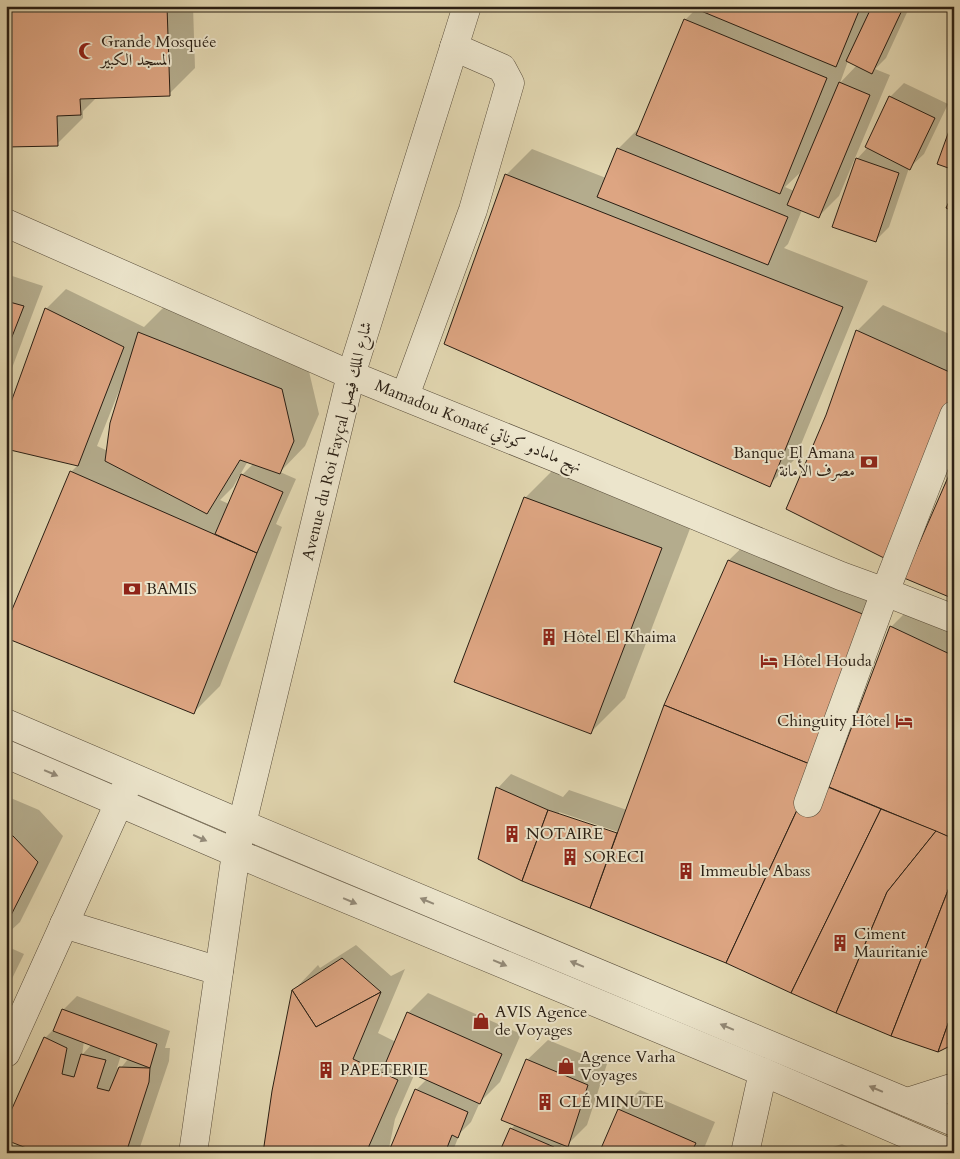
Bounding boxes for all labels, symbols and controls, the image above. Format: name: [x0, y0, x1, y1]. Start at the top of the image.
place label: Grande Mosquée المسجد الكبير: [99, 31, 217, 71]
mosque icon: Grande Mosquée المسجد الكبير: [77, 41, 97, 61]
street label: Avenue du Roi Fayçal شارع الملك فيصل: [297, 319, 379, 563]
street label: Mamadou Konaté نهج مامادو كوناتي: [370, 374, 585, 480]
place label: Banque El Amana مصرف الأمانة: [733, 442, 855, 482]
bank icon: Banque El Amana مصرف الأمانة: [859, 452, 879, 472]
place label: BAMIS: [146, 578, 197, 600]
bank icon: BAMIS: [122, 579, 142, 599]
place label: Hôtel El Khaima: [563, 626, 677, 648]
building icon: Hôtel El Khaima: [539, 627, 559, 647]
place label: Hôtel Houda: [783, 650, 872, 672]
hotel icon: Hôtel Houda: [759, 651, 779, 671]
place label: Chinguity Hôtel: [777, 710, 890, 732]
hotel icon: Chinguity Hôtel: [894, 711, 914, 731]
one-way arrow: [44, 770, 58, 778]
place label: NOTAIRE: [526, 823, 603, 845]
building icon: NOTAIRE: [502, 824, 522, 844]
one-way arrow: [193, 834, 207, 842]
place label: SORECI: [584, 846, 645, 868]
building icon: SORECI: [560, 847, 580, 867]
place label: Immeuble Abass: [700, 860, 810, 882]
building icon: Immeuble Abass: [676, 861, 696, 881]
one-way arrow: [343, 897, 357, 905]
one-way arrow: [420, 897, 434, 905]
place label: Ciment Mauritanie: [854, 923, 928, 963]
building icon: Ciment Mauritanie: [830, 933, 850, 953]
one-way arrow: [493, 959, 508, 967]
one-way arrow: [569, 960, 584, 968]
place label: AVIS Agence de Voyages: [495, 1001, 587, 1041]
shop icon: AVIS Agence de Voyages: [471, 1011, 491, 1031]
one-way arrow: [719, 1022, 734, 1030]
place label: Agence Varha Voyages: [580, 1046, 676, 1086]
shop icon: Agence Varha Voyages: [556, 1056, 576, 1076]
place label: PAPETERIE: [340, 1059, 428, 1081]
building icon: PAPETERIE: [316, 1060, 336, 1080]
one-way arrow: [869, 1085, 884, 1093]
place label: CLÉ MINUTE: [559, 1091, 664, 1113]
building icon: CLÉ MINUTE: [535, 1092, 555, 1112]

